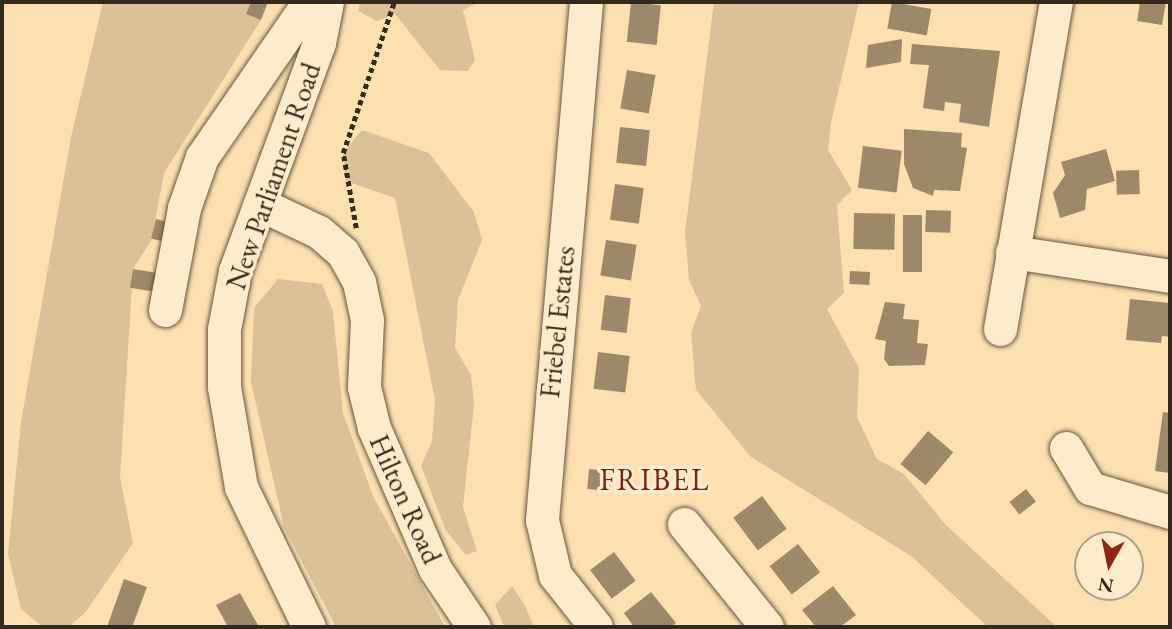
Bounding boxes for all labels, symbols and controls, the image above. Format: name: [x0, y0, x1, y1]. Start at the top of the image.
street label: New Parliament Road: [218, 58, 328, 294]
street label: Friebel Estates: [532, 244, 582, 400]
street label: Hilton Road: [363, 429, 449, 569]
district label: FRIBEL: [600, 462, 710, 498]
north arrow: [1074, 531, 1144, 601]
text: N: [1096, 572, 1115, 599]

